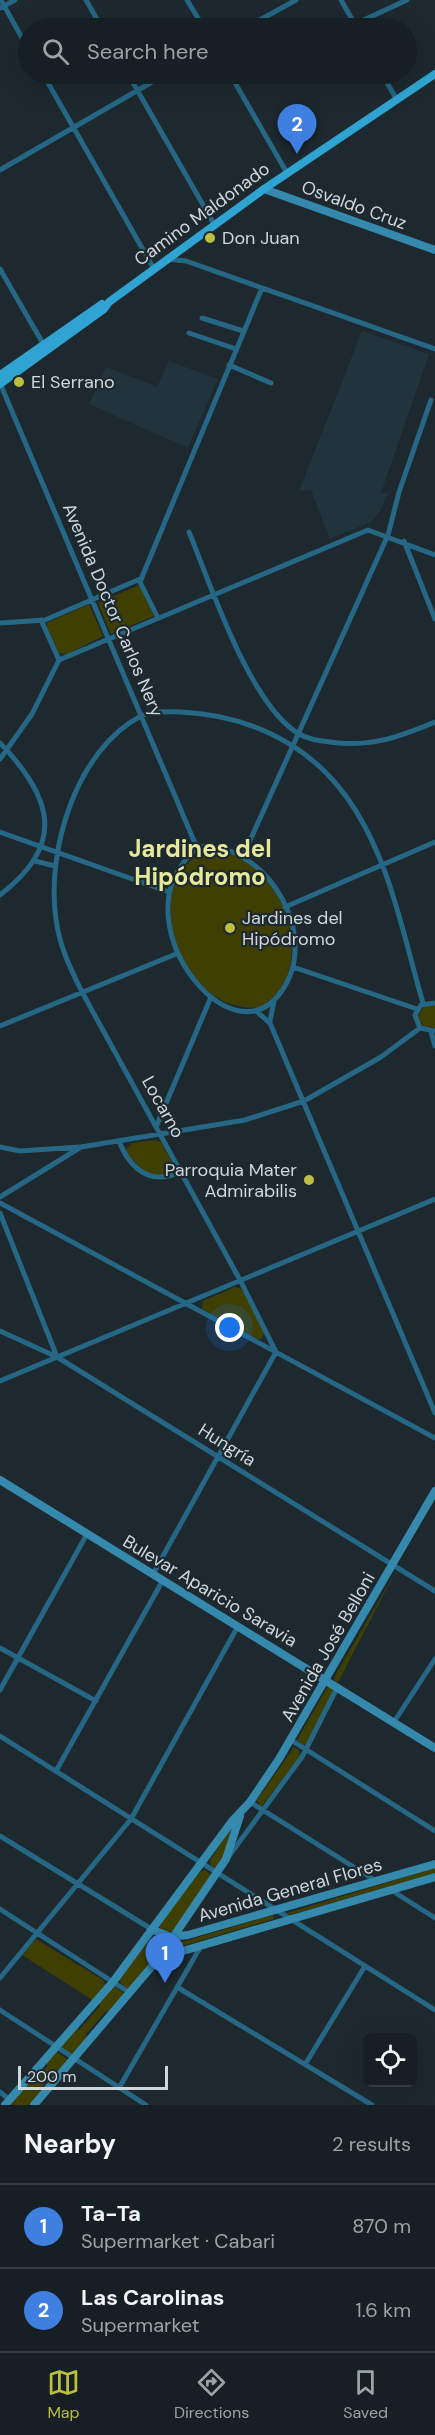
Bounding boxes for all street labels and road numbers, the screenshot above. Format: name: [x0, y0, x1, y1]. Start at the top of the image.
street label: Camino Maldonado: [129, 157, 275, 271]
street label: Osvaldo Cruz: [298, 175, 410, 235]
street label: Avenida Doctor Carlos Nery: [57, 499, 169, 721]
street label: Locarno: [136, 1072, 190, 1142]
street label: Hungría: [194, 1418, 260, 1472]
street label: Bulevar Aparicio Saravia: [118, 1529, 302, 1653]
street label: Avenida José Belloni: [275, 1568, 381, 1726]
street label: Avenida General Flores: [195, 1852, 385, 1928]

